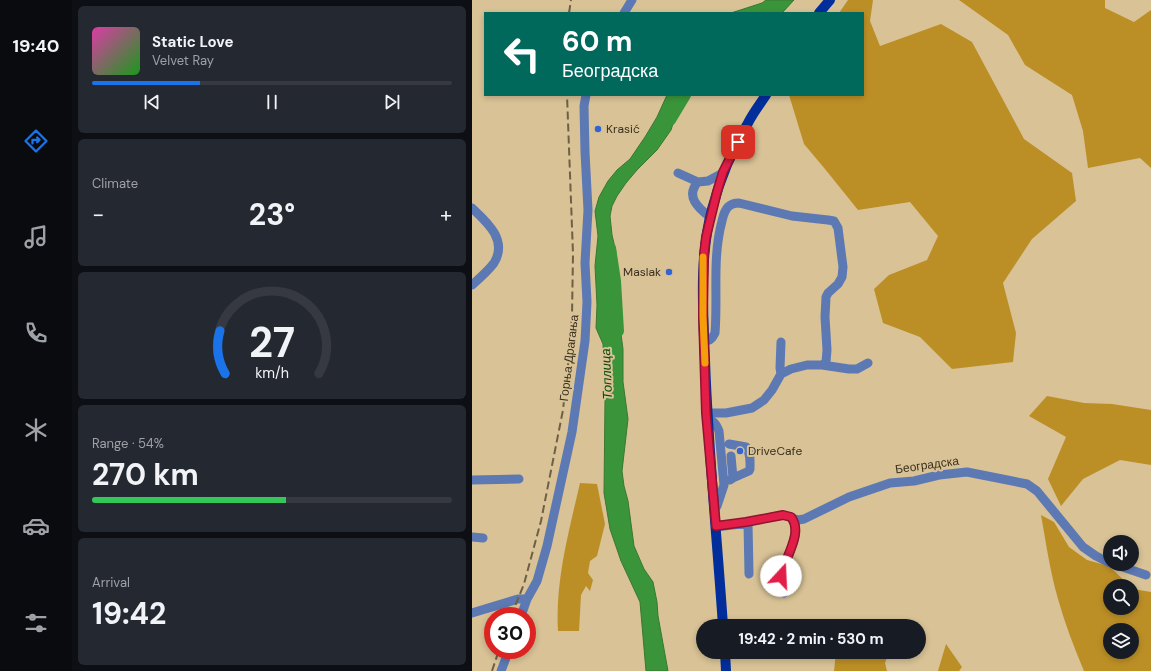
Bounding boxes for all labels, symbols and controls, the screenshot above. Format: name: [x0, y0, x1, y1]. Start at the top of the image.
text: 60 m: [562, 23, 632, 60]
icon: left: [496, 28, 548, 80]
text: Static Love: [152, 32, 233, 52]
text: 19:40: [13, 34, 59, 58]
text: Velvet Ray: [152, 52, 214, 69]
text: Београдска: [562, 59, 658, 83]
icon: previous: [141, 91, 163, 113]
icon: pause: [261, 91, 283, 113]
icon: next: [381, 91, 403, 113]
place label: Krasić: [606, 121, 640, 137]
marker: Krasić: [593, 124, 603, 134]
pin: [721, 125, 755, 159]
icon: directions: [22, 127, 50, 155]
icon: arrive: [727, 131, 749, 153]
text: Climate: [92, 175, 138, 192]
text: 23°: [249, 195, 295, 234]
text: −: [92, 200, 104, 229]
text: +: [440, 200, 452, 229]
icon: music: [22, 223, 50, 251]
place label: Maslak: [623, 264, 661, 280]
marker: Maslak: [664, 267, 674, 277]
street label: Горња Драгања: [556, 313, 582, 402]
text: 27: [249, 315, 295, 369]
icon: phone: [22, 319, 50, 347]
water label: Топлица: [597, 348, 616, 400]
text: km/h: [255, 363, 289, 381]
icon: climate: [22, 416, 50, 444]
text: Range · 54%: [92, 435, 164, 452]
place label: DriveCafe: [748, 443, 802, 459]
marker: DriveCafe: [735, 446, 745, 456]
street label: Београдска: [894, 453, 960, 477]
text: 270 km: [92, 455, 199, 494]
icon: car: [22, 512, 50, 540]
map controls: [1103, 535, 1139, 659]
button: sound: [1103, 535, 1139, 571]
position arrow: [760, 555, 802, 597]
text: Arrival: [92, 574, 130, 591]
button: search: [1103, 579, 1139, 615]
text: 19:42: [92, 594, 166, 633]
speed limit sign: 30: [484, 607, 536, 659]
icon: filters: [22, 609, 50, 637]
button: layers: [1103, 623, 1139, 659]
text: 19:42 · 2 min · 530 m: [738, 629, 884, 649]

